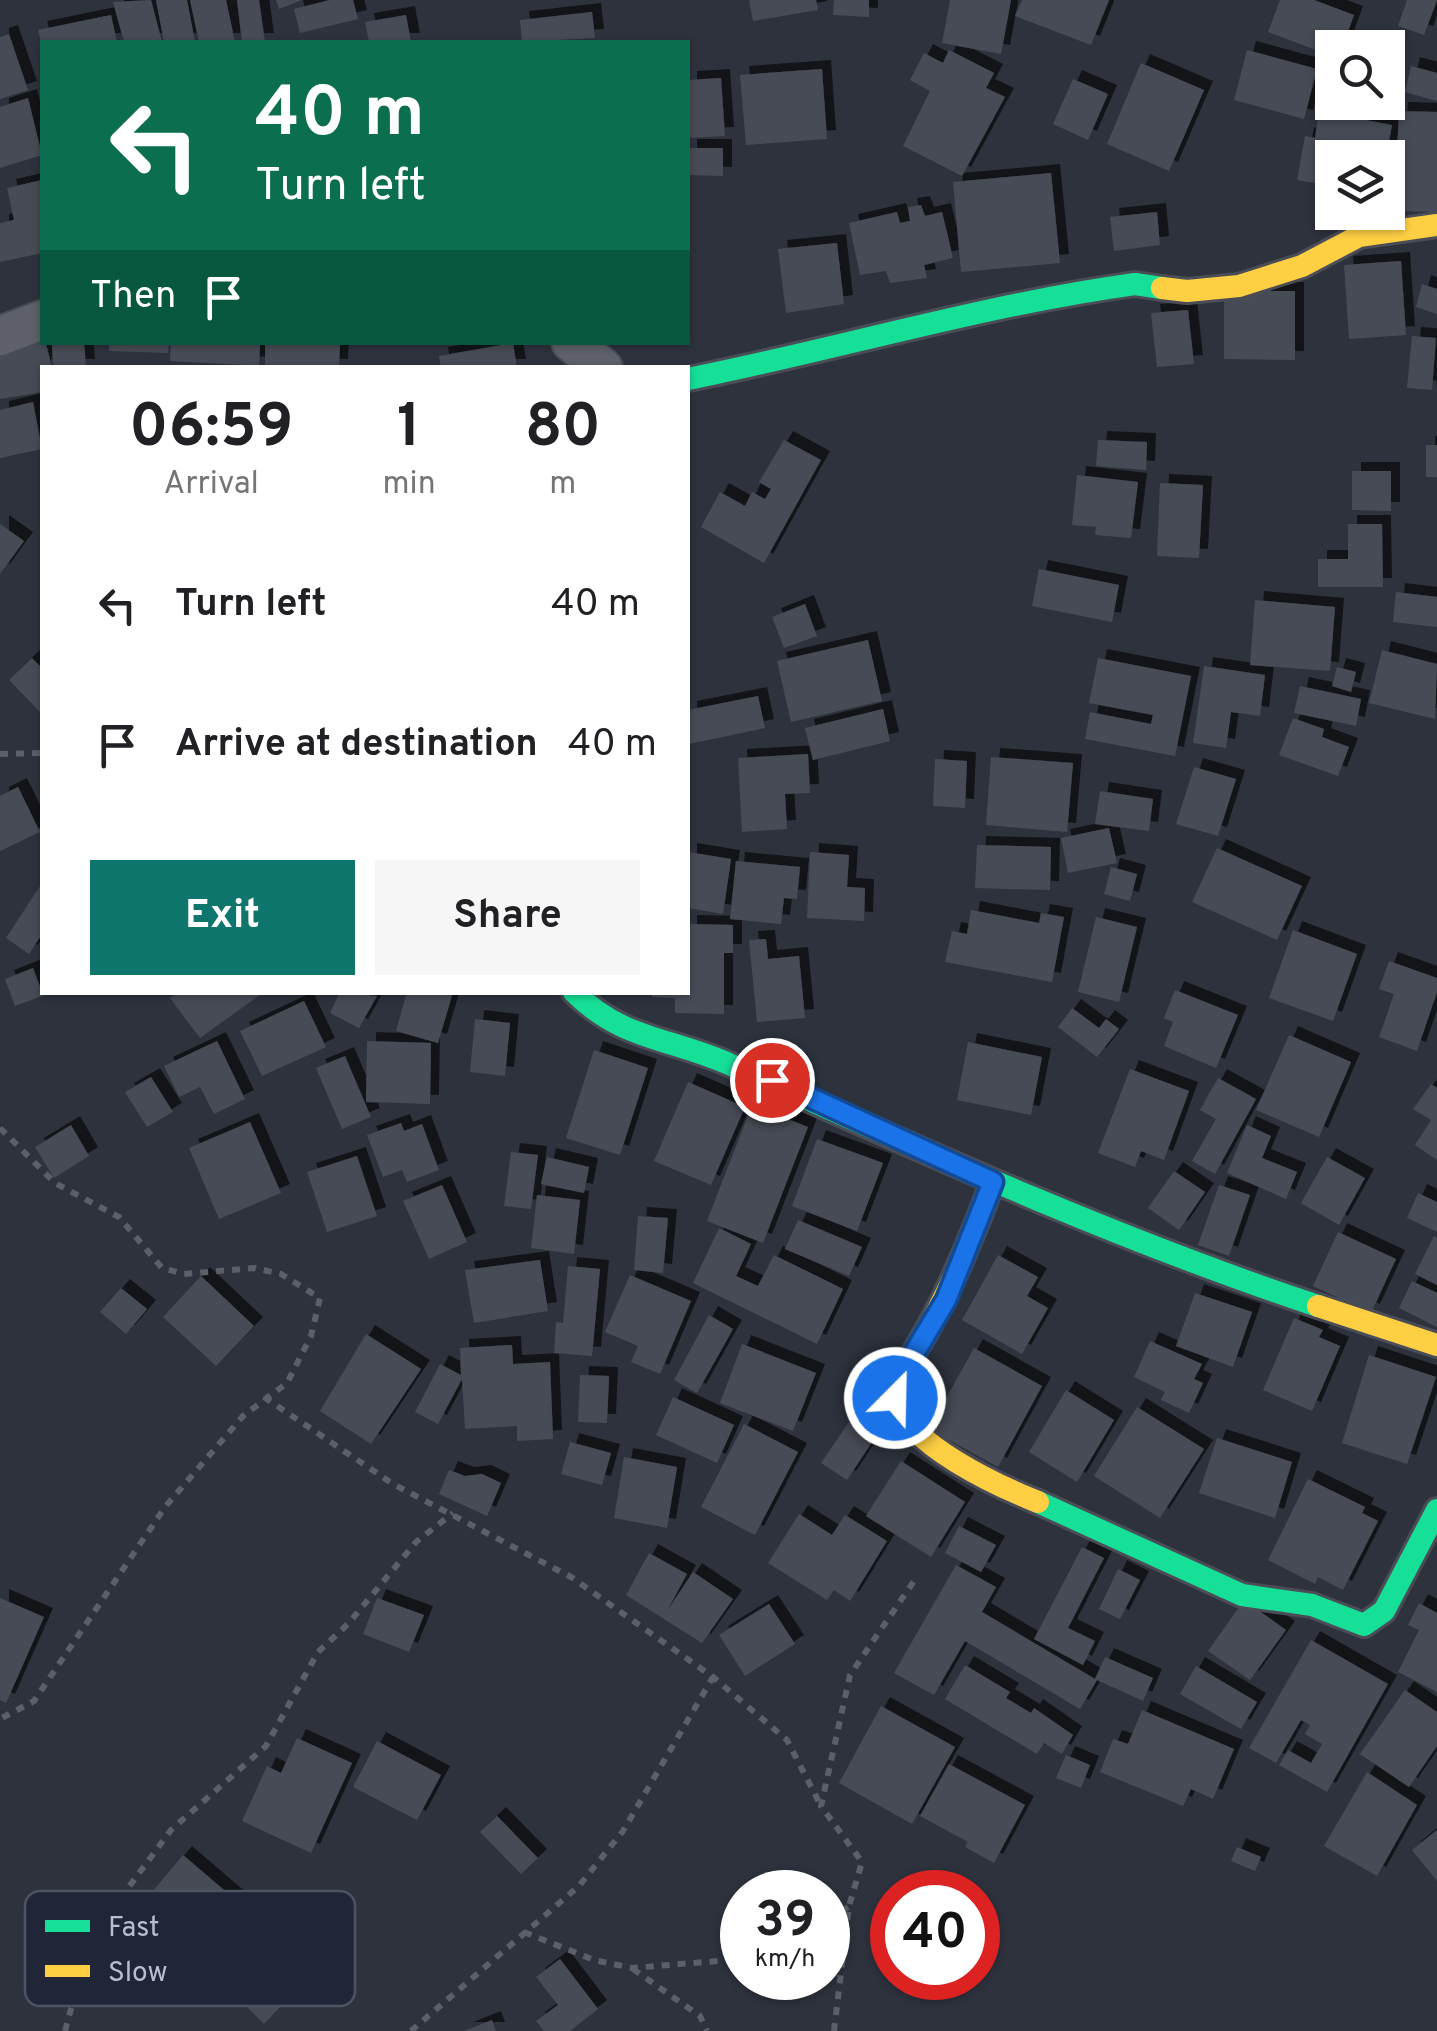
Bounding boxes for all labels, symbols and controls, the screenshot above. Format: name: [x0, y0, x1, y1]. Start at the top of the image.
map controls: [1315, 30, 1405, 230]
button: search: [1315, 30, 1405, 120]
text: 40 m: [255, 72, 425, 161]
icon: left: [90, 80, 220, 210]
button: layers: [1315, 140, 1405, 230]
text: Turn left: [255, 159, 426, 216]
icon: arrive: [196, 270, 251, 325]
text: Then: [90, 273, 176, 322]
text: 06:59: [129, 392, 293, 468]
text: 1: [397, 392, 421, 468]
text: 80: [525, 392, 601, 468]
text: Arrival: [164, 465, 259, 505]
text: min: [382, 465, 436, 505]
text: m: [549, 465, 576, 505]
icon: left: [90, 578, 145, 633]
text: Turn left: [175, 581, 327, 630]
text: 40 m: [551, 581, 640, 630]
icon: arrive: [90, 718, 145, 773]
text: Arrive at destination: [175, 721, 538, 770]
text: 40 m: [568, 721, 657, 770]
button: Exit: [90, 860, 355, 975]
button: Share: [375, 860, 640, 975]
pin: [730, 1038, 815, 1123]
icon: arrive: [745, 1053, 800, 1108]
position arrow: [843, 1346, 947, 1450]
speed limit sign: 40: [870, 1870, 1000, 2000]
legend: [25, 1891, 355, 2006]
text: 39: [755, 1891, 815, 1954]
text: Fast: [108, 1911, 160, 1947]
text: km/h: [755, 1944, 815, 1976]
text: Slow: [108, 1956, 167, 1992]

